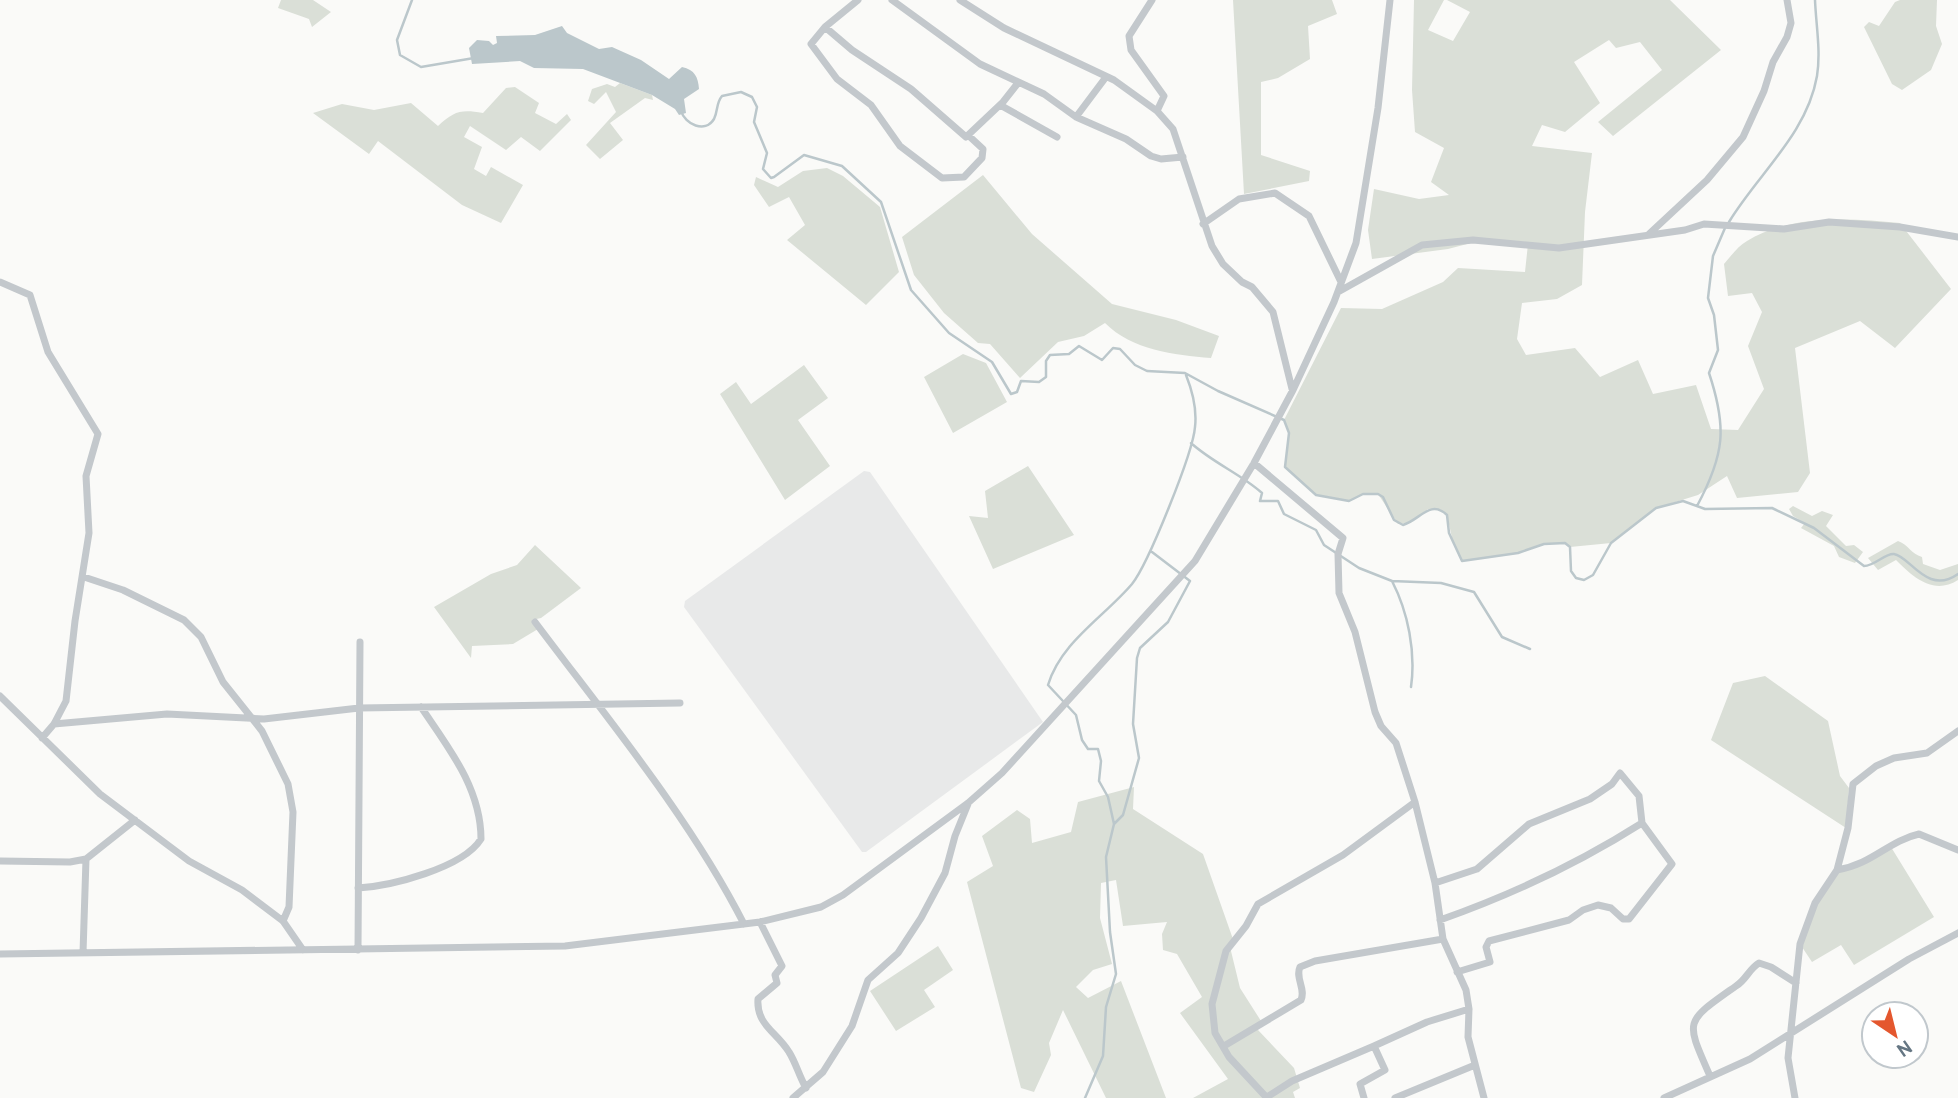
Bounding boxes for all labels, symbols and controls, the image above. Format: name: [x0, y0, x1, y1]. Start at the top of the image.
north arrow: [1860, 1000, 1930, 1070]
text: N: [1891, 1034, 1916, 1061]

